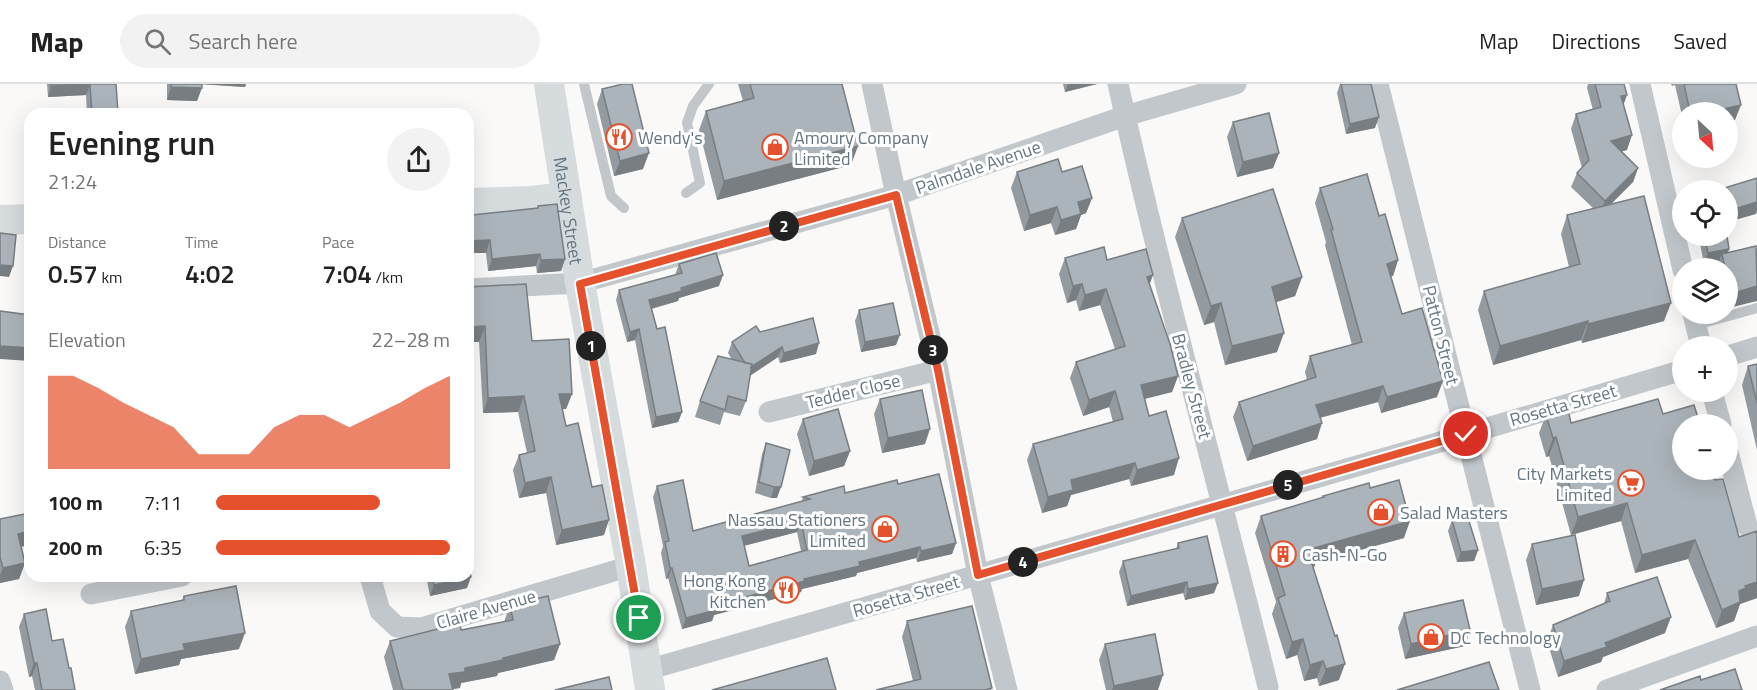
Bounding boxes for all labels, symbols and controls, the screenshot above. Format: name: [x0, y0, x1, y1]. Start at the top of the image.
search box: [120, 14, 540, 68]
text: Map: [30, 20, 84, 63]
text: Search here: [189, 24, 298, 58]
icon: search: [141, 25, 174, 58]
text: Map: [1479, 25, 1519, 57]
text: Directions: [1552, 25, 1641, 57]
text: Saved: [1674, 25, 1727, 57]
north arrow: [1672, 102, 1738, 168]
map controls: [1672, 102, 1738, 480]
text: Evening run: [48, 118, 215, 168]
restaurant icon: Wendy's: [604, 122, 634, 152]
place label: Wendy's: [638, 124, 703, 151]
place label: Amoury Company Limited: [794, 124, 929, 172]
button: share: [387, 128, 450, 191]
shop icon: Amoury Company Limited: [760, 132, 790, 162]
street label: Palmdale Avenue: [912, 133, 1044, 201]
street label: Mackey Street: [547, 155, 590, 267]
text: 21:24: [48, 166, 97, 197]
button: locate: [1672, 180, 1738, 246]
pin: 2: [769, 211, 799, 241]
text: 2: [780, 214, 788, 238]
text: Distance: [48, 230, 106, 254]
text: Time: [185, 230, 218, 254]
text: Pace: [322, 230, 354, 254]
text: 0.57: [48, 254, 98, 293]
text: 4:02: [185, 254, 235, 293]
text: 7:04: [322, 254, 372, 293]
button: layers: [1672, 258, 1738, 324]
text: km: [98, 265, 122, 289]
text: /km: [372, 265, 403, 289]
street label: Patton Street: [1416, 282, 1467, 388]
text: Elevation: [48, 324, 126, 355]
text: 22–28 m: [371, 324, 450, 355]
street label: Bradley Street: [1165, 330, 1219, 442]
pin: 1: [576, 331, 606, 361]
text: 1: [587, 334, 595, 358]
pin: 3: [918, 335, 948, 365]
button: +: [1672, 336, 1738, 402]
text: 3: [929, 338, 937, 362]
street label: Tedder Close: [803, 366, 903, 416]
street label: Rosetta Street: [1506, 377, 1620, 433]
pin: [1440, 408, 1491, 459]
button: −: [1672, 414, 1738, 480]
icon: check: [1449, 417, 1482, 450]
place label: City Markets Limited: [1517, 460, 1612, 508]
supermarket icon: City Markets Limited: [1616, 468, 1646, 498]
pin: 5: [1273, 470, 1303, 500]
text: 5: [1284, 473, 1292, 497]
text: 100 m: [48, 487, 103, 518]
text: 7:11: [144, 487, 182, 518]
shop icon: Salad Masters: [1366, 497, 1396, 527]
place label: Salad Masters: [1400, 499, 1508, 526]
place label: Nassau Stationers Limited: [727, 506, 866, 554]
shop icon: Nassau Stationers Limited: [870, 514, 900, 544]
text: 200 m: [48, 532, 103, 563]
text: 6:35: [144, 532, 182, 563]
building icon: Cash-N-Go: [1268, 539, 1298, 569]
place label: Cash-N-Go: [1302, 541, 1387, 568]
pin: 4: [1008, 547, 1038, 577]
text: 4: [1019, 550, 1027, 574]
place label: Hong Kong Kitchen: [683, 567, 766, 615]
street label: Rosetta Street: [849, 568, 963, 624]
restaurant icon: Hong Kong Kitchen: [771, 575, 801, 605]
street label: Claire Avenue: [433, 582, 539, 636]
pin: [613, 592, 664, 643]
icon: arrive: [622, 601, 655, 634]
shop icon: DC Technology: [1416, 622, 1446, 652]
place label: DC Technology: [1450, 624, 1561, 651]

